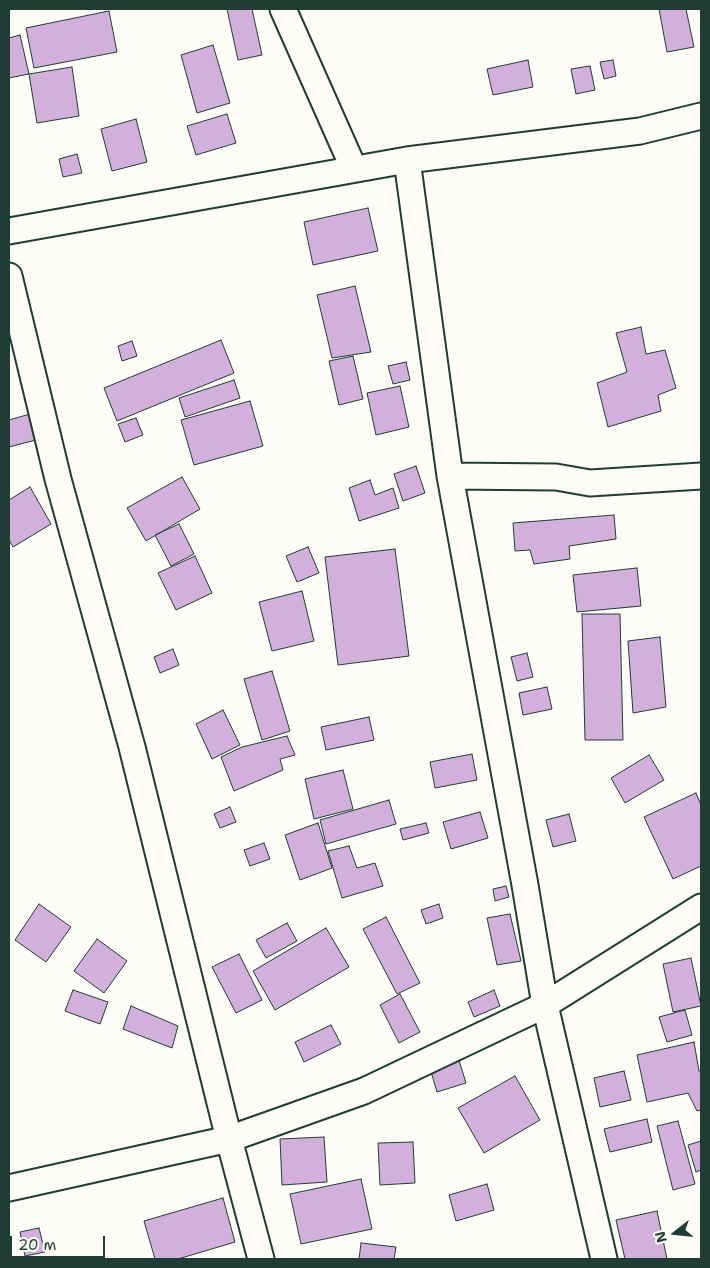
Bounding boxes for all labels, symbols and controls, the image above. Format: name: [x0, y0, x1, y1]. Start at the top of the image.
north arrow: [650, 1208, 700, 1258]
scale bar: [12, 1226, 108, 1258]
text: N: [650, 1229, 671, 1245]
text: 20 m: [18, 1235, 57, 1255]

